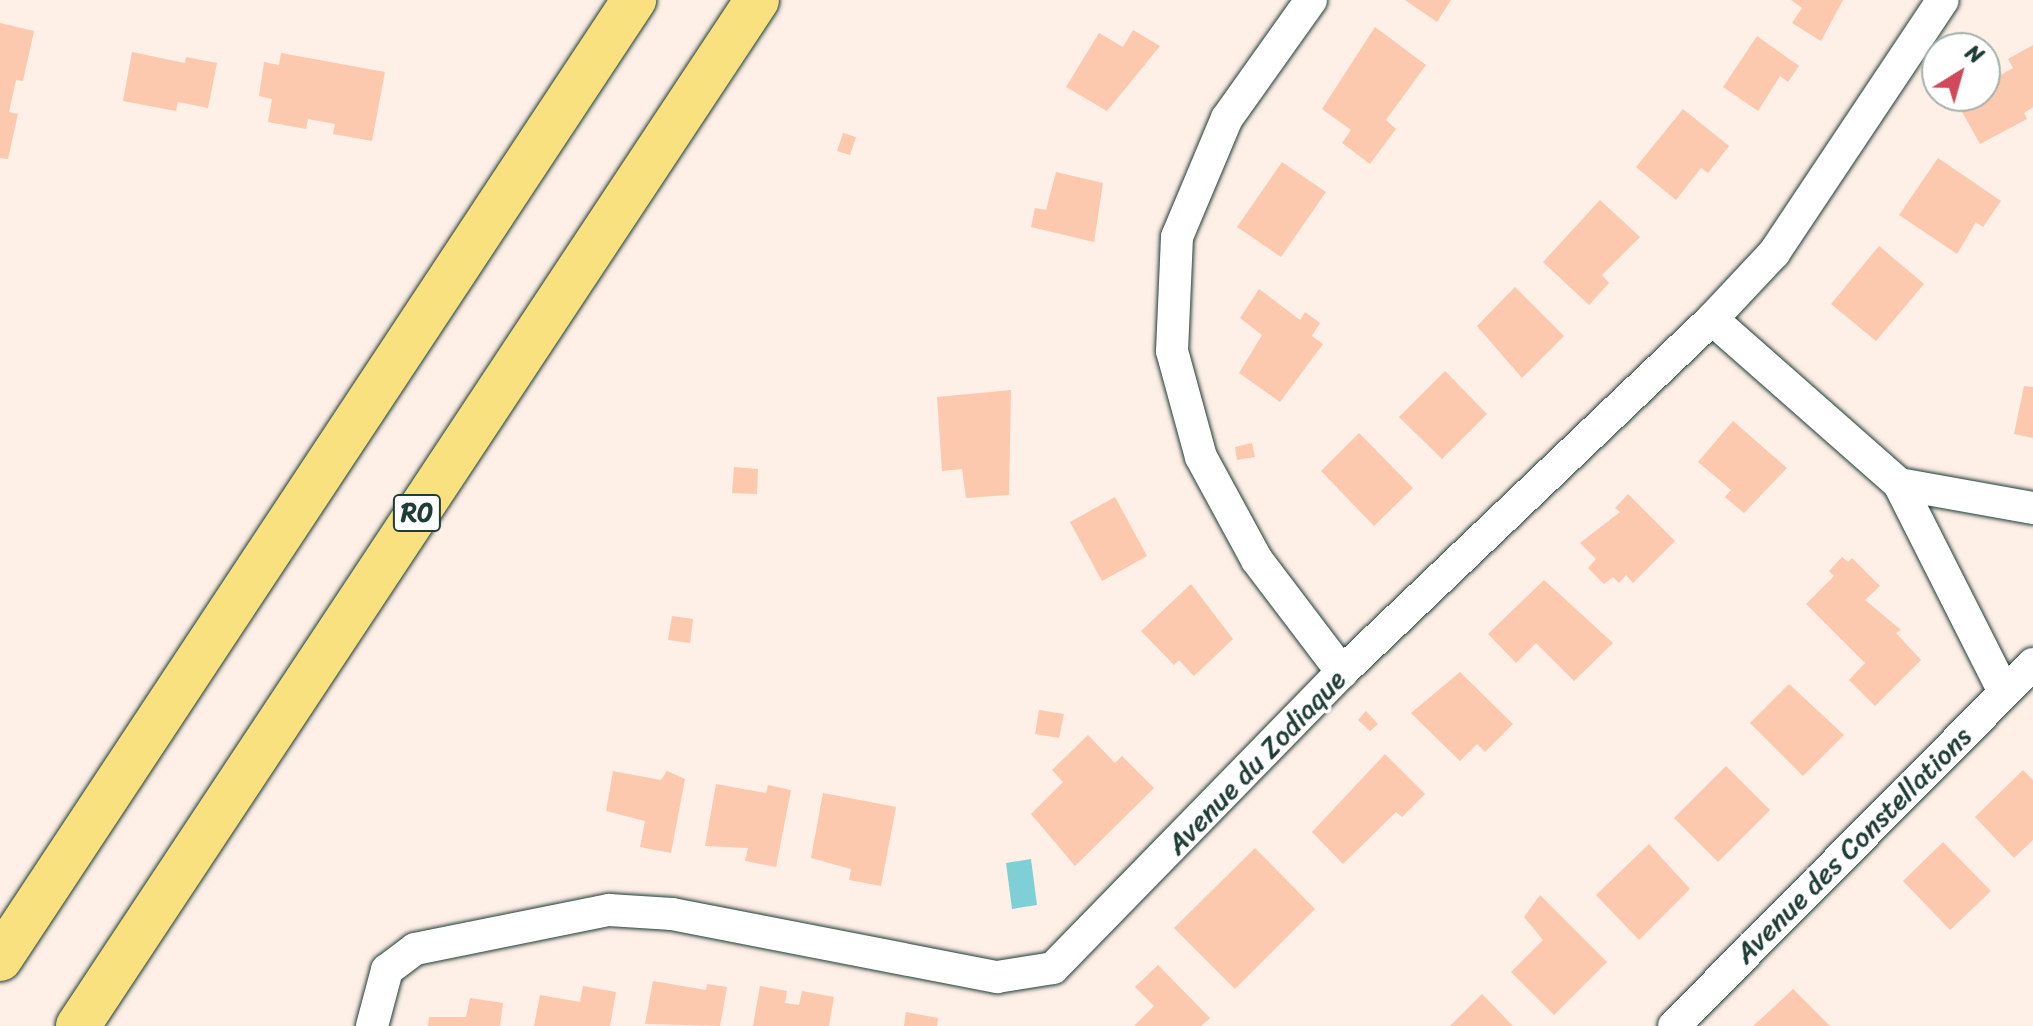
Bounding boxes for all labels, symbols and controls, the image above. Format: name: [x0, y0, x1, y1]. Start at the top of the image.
north arrow: [1921, 32, 2001, 112]
text: N: [1957, 34, 1992, 74]
road number: R0: [391, 491, 443, 535]
street label: Avenue du Zodiaque: [1160, 663, 1352, 861]
street label: Avenue des Constellations: [1727, 719, 1979, 971]

